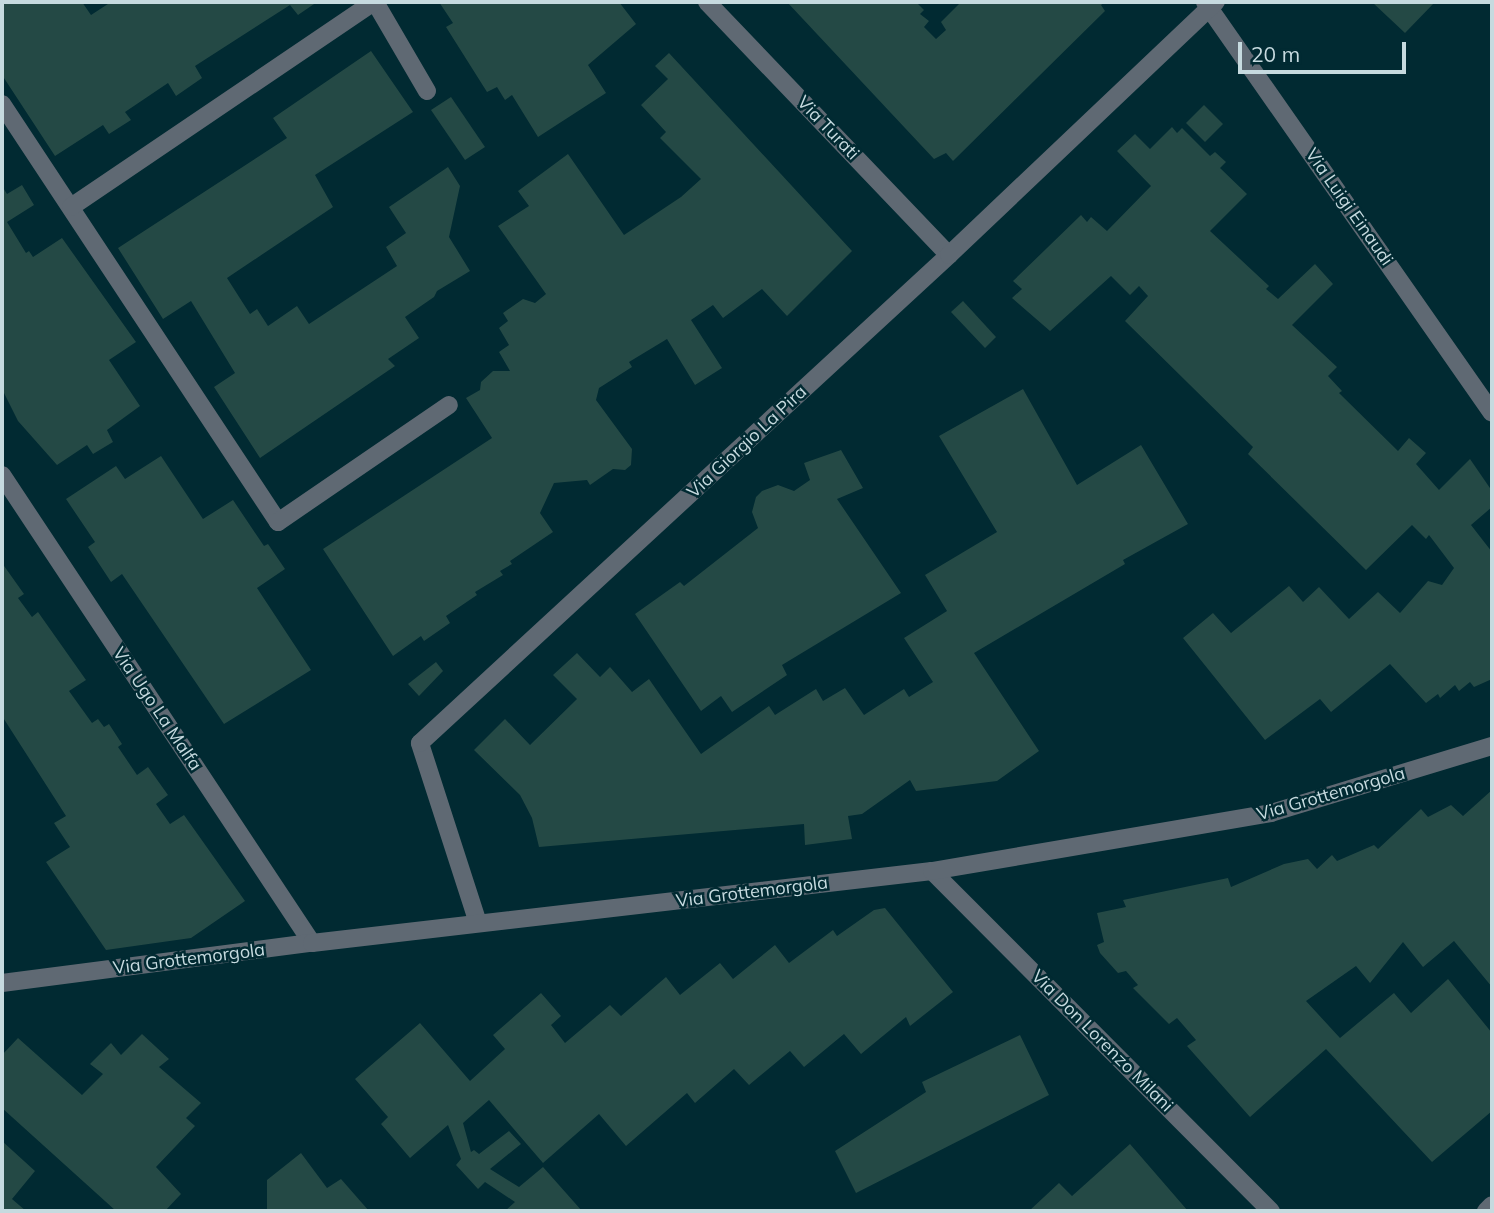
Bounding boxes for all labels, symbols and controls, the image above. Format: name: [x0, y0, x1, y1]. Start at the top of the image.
scale bar: [1242, 28, 1410, 72]
text: 20 m: [1251, 41, 1300, 67]
street label: Via Turati: [792, 92, 864, 164]
street label: Via Luigi Einaudi: [1301, 144, 1397, 270]
street label: Via Giorgio La Pira: [683, 381, 811, 503]
street label: Via Ugo La Malfa: [108, 643, 206, 775]
street label: Via Grottemorgola: [1255, 763, 1407, 825]
street label: Via Grottemorgola: [675, 872, 829, 912]
street label: Via Grottemorgola: [112, 939, 266, 979]
street label: Via Don Lorenzo Milani: [1027, 966, 1177, 1116]

